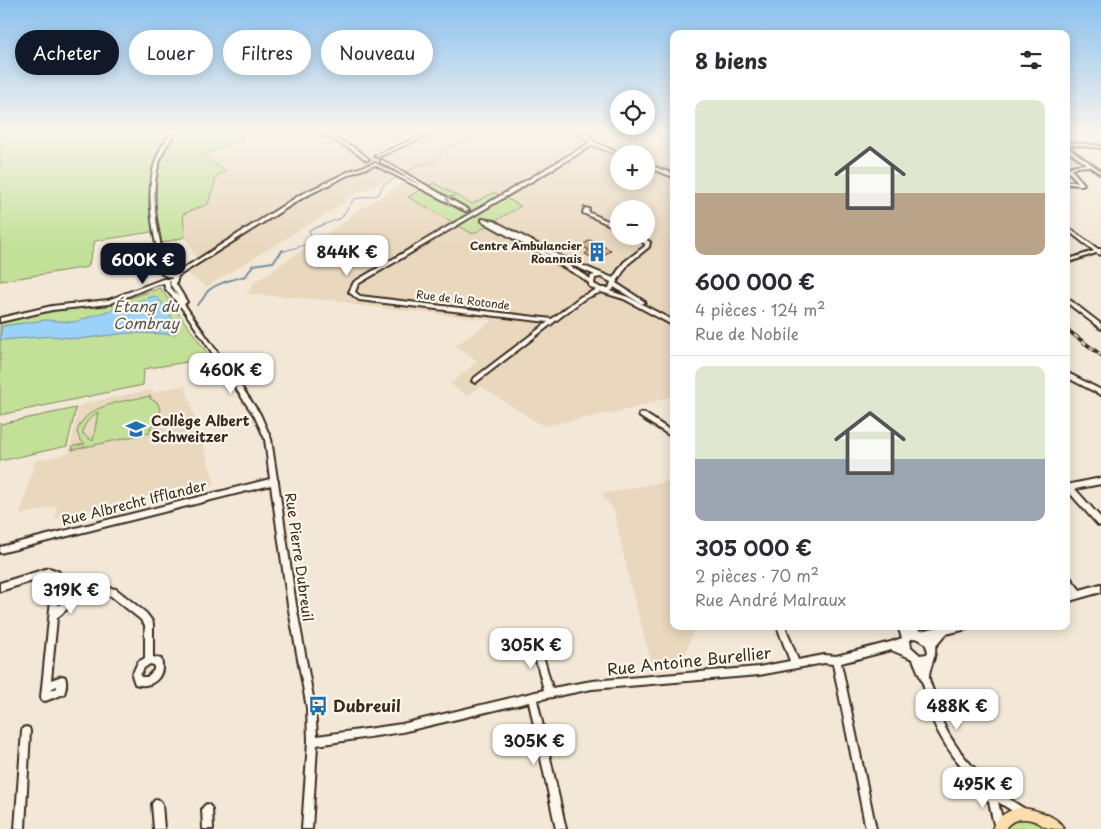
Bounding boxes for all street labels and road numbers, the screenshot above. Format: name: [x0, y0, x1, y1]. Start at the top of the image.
street label: Rue de la Rotonde: [415, 285, 511, 314]
street label: Rue Albrecht Ifflander: [59, 474, 209, 531]
street label: Rue Pierre Dubreuil: [280, 491, 319, 623]
street label: Rue Antoine Burellier: [606, 639, 773, 681]

